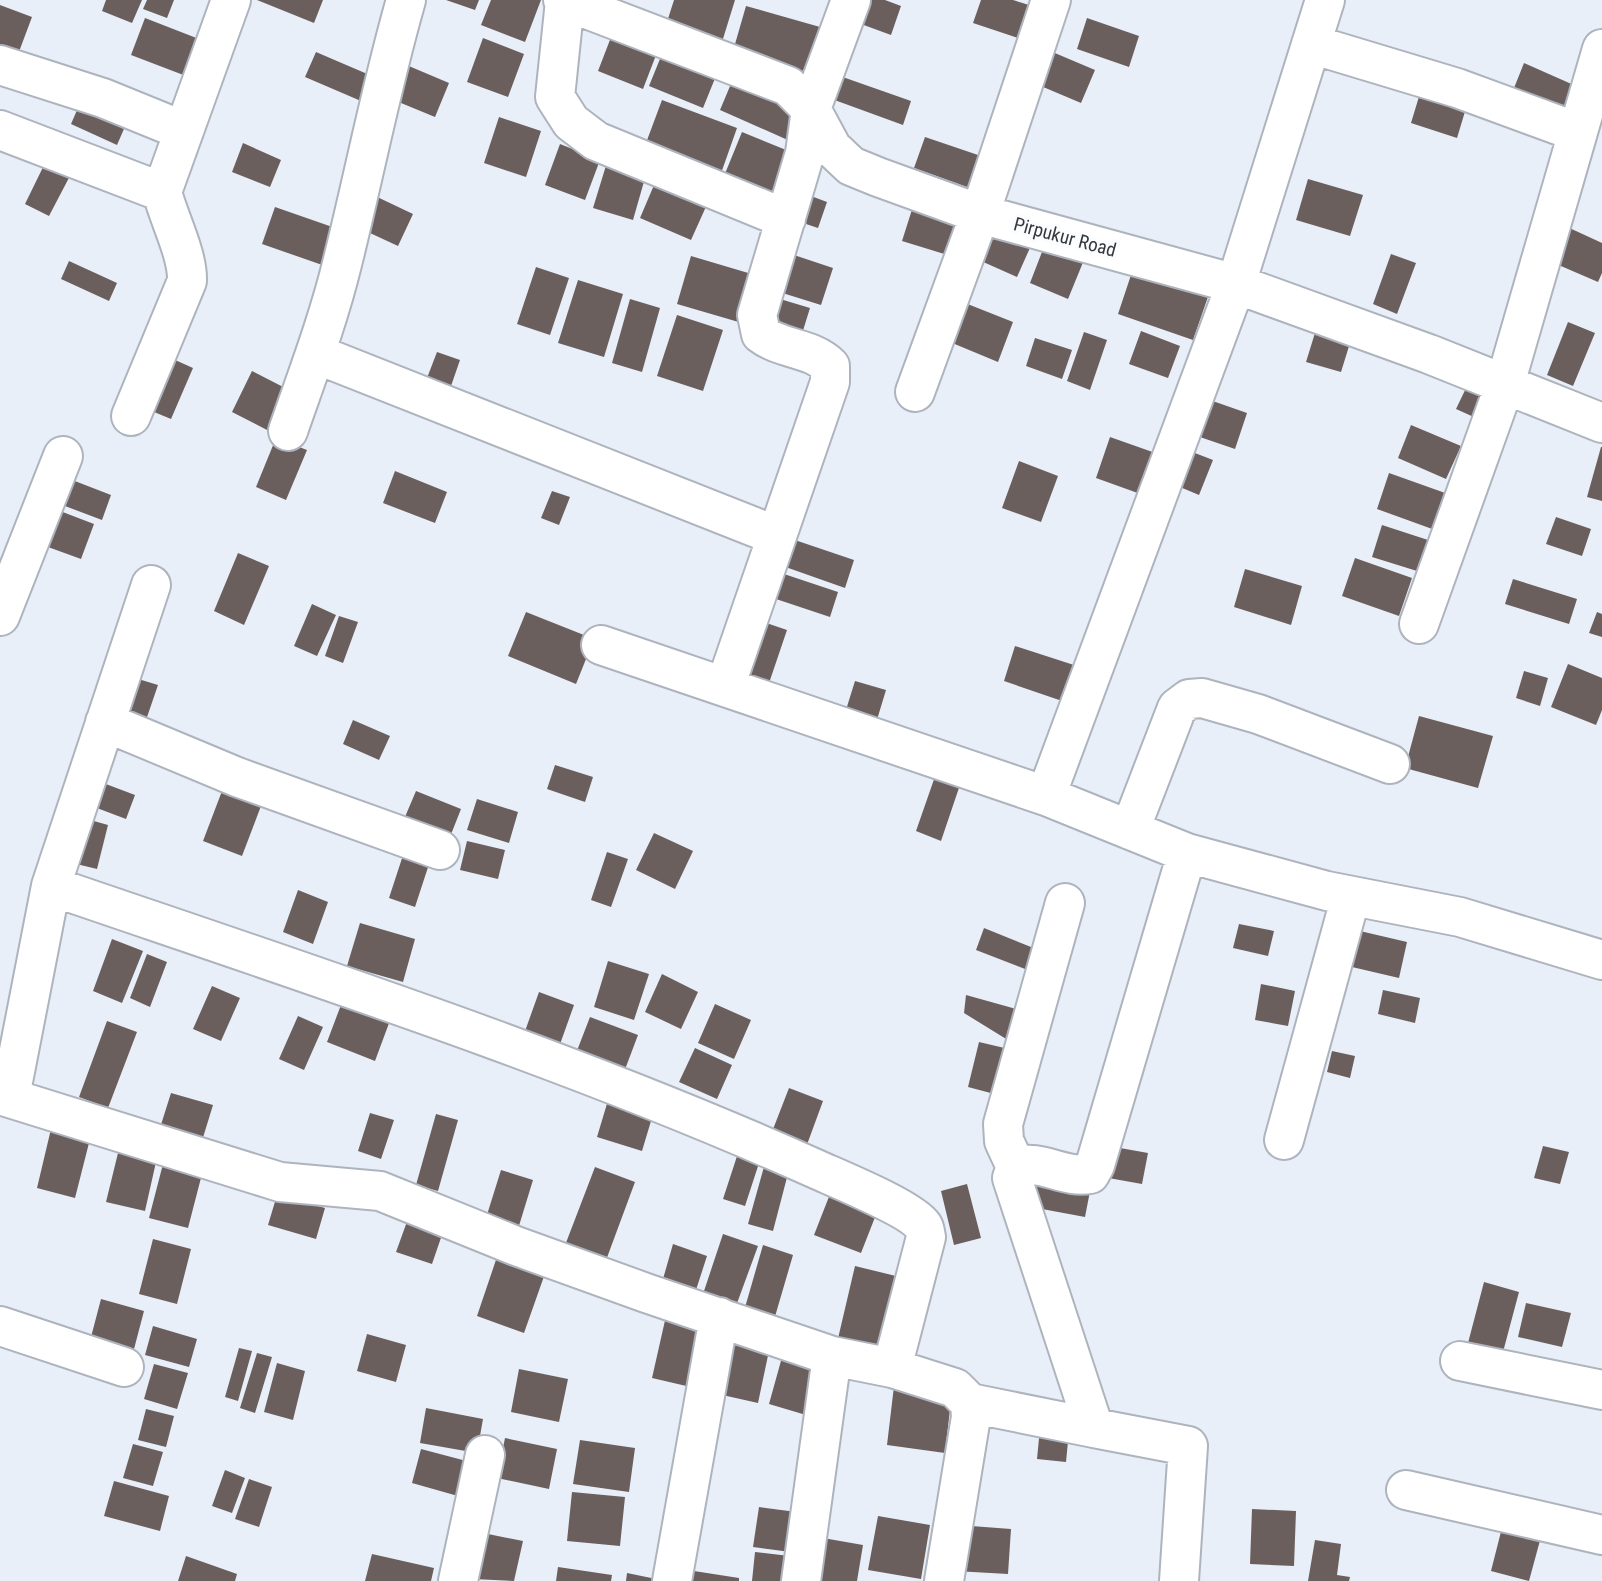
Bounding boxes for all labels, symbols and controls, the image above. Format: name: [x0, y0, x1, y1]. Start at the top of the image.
street label: Pirpukur Road: [1011, 212, 1119, 262]

